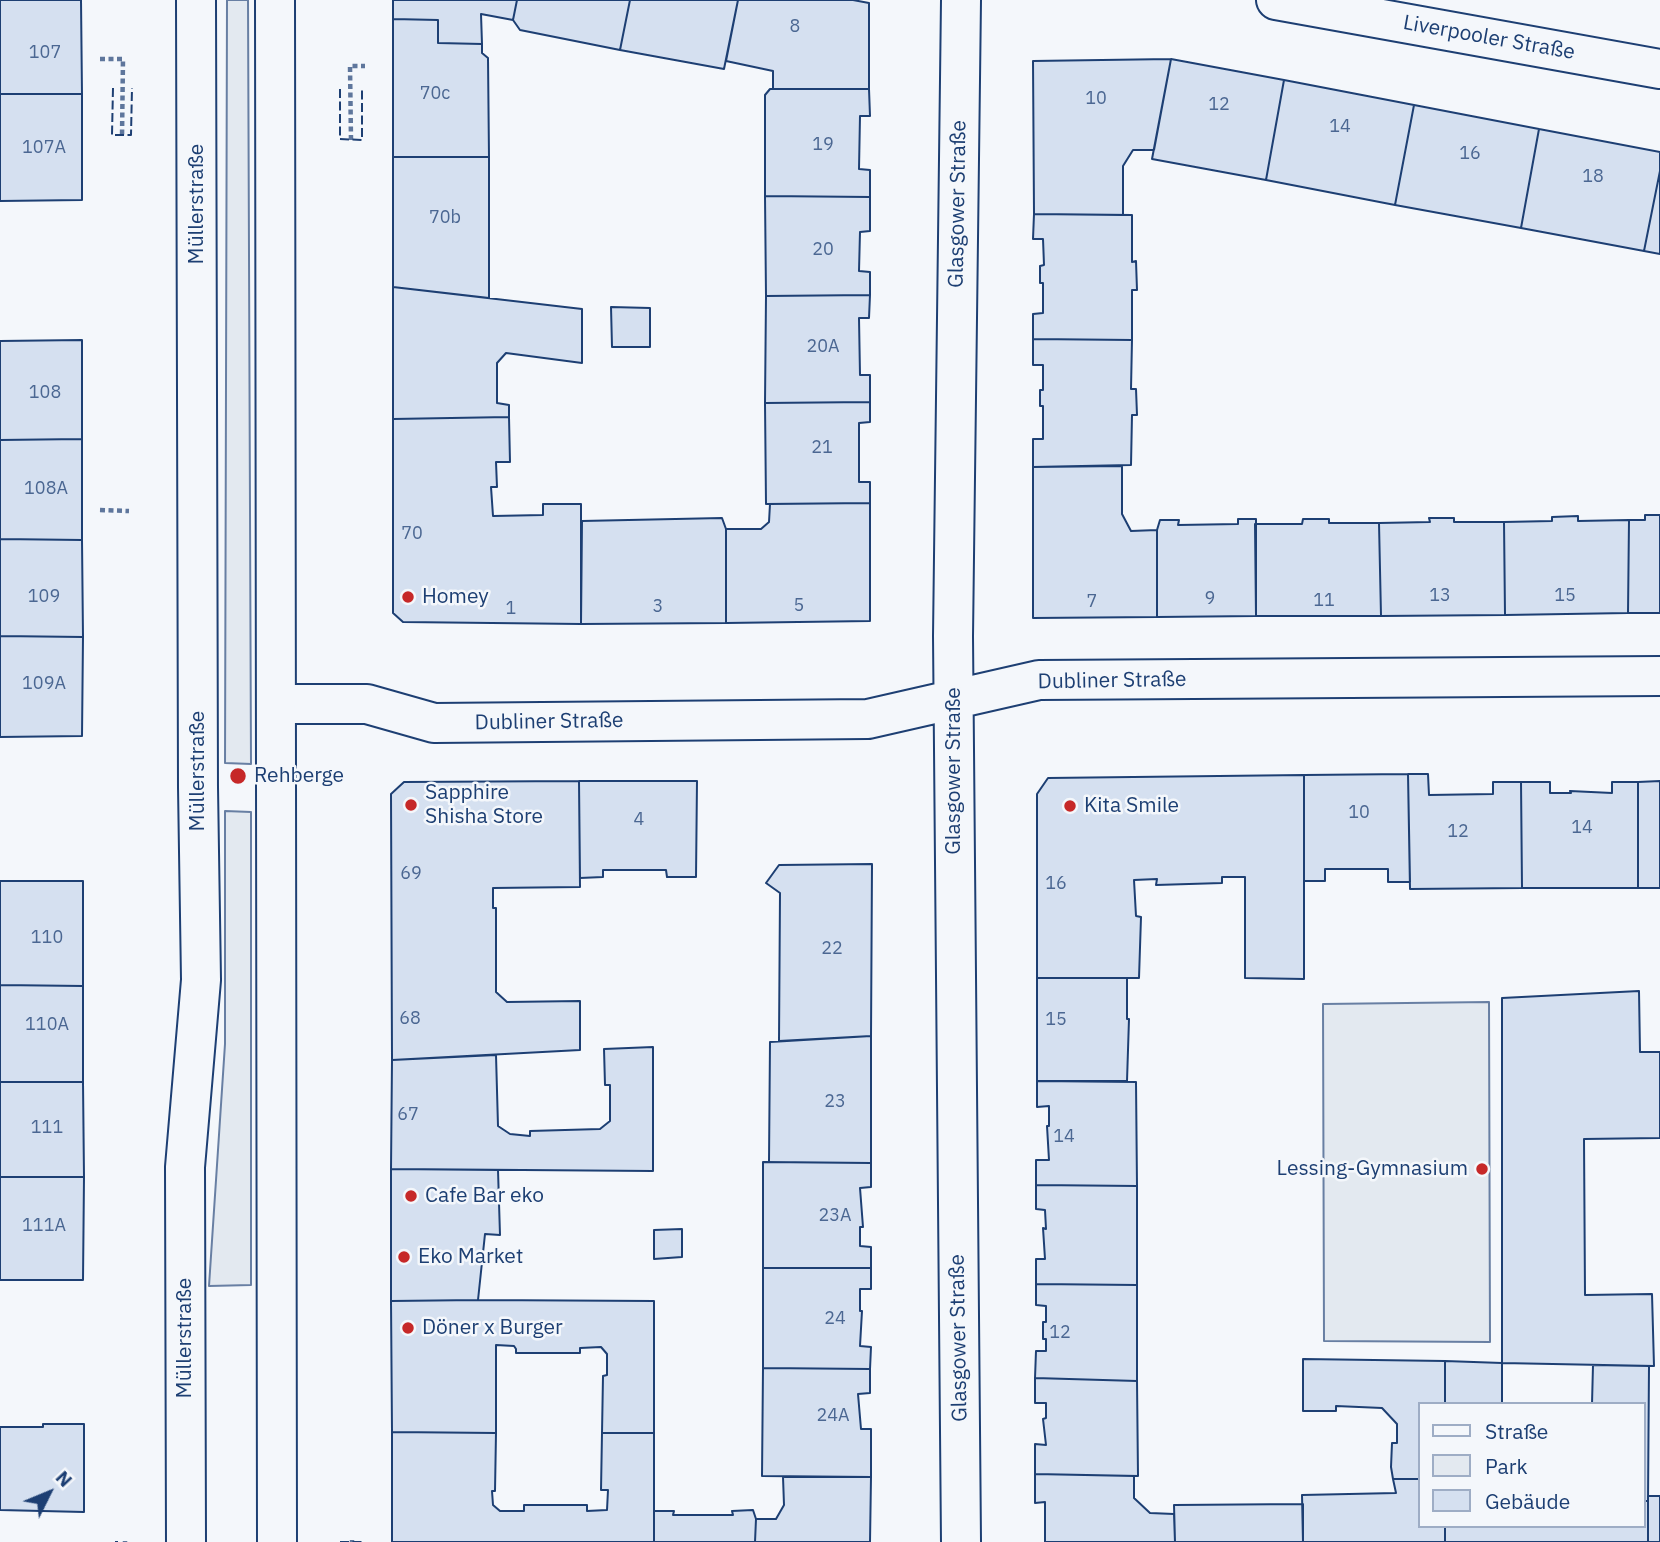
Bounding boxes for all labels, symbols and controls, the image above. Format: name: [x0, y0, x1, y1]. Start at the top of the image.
street label: Liverpooler Straße: [1401, 10, 1577, 66]
house number: 8: [790, 16, 800, 38]
house number: 107: [29, 42, 61, 64]
house number: 70c: [420, 83, 450, 105]
house number: 10: [1085, 88, 1107, 110]
house number: 12: [1208, 94, 1230, 116]
house number: 14: [1329, 116, 1351, 138]
street label: Glasgower Straße: [944, 120, 972, 288]
house number: 19: [812, 134, 834, 156]
house number: 107A: [22, 137, 66, 159]
house number: 16: [1459, 143, 1481, 165]
street label: Müllerstraße: [184, 144, 210, 264]
house number: 18: [1582, 166, 1604, 188]
house number: 70b: [429, 207, 461, 229]
house number: 20: [812, 239, 834, 261]
house number: 20A: [806, 336, 840, 358]
house number: 108: [29, 382, 61, 404]
house number: 21: [811, 437, 833, 459]
house number: 108A: [24, 478, 68, 500]
house number: 70: [401, 523, 423, 545]
place label: Homey: [422, 584, 489, 610]
house number: 13: [1429, 585, 1451, 607]
house number: 15: [1554, 585, 1576, 607]
house number: 109: [28, 586, 60, 608]
house number: 9: [1205, 588, 1215, 610]
marker: Homey: [400, 589, 416, 605]
house number: 11: [1313, 590, 1335, 612]
house number: 7: [1087, 591, 1097, 613]
house number: 5: [794, 595, 804, 617]
house number: 3: [653, 596, 663, 618]
house number: 1: [506, 598, 516, 620]
street label: Dubliner Straße: [1037, 667, 1187, 695]
house number: 109A: [22, 673, 66, 695]
street label: Glasgower Straße: [941, 687, 967, 855]
street label: Dubliner Straße: [474, 708, 624, 736]
street label: Müllerstraße: [185, 711, 211, 831]
place label: Rehberge: [254, 763, 344, 789]
marker: Rehberge: [228, 766, 248, 786]
place label: Sapphire Shisha Store: [425, 780, 543, 830]
place label: Kita Smile: [1084, 793, 1179, 819]
marker: Sapphire Shisha Store: [403, 797, 419, 813]
marker: Kita Smile: [1062, 798, 1078, 814]
house number: 10: [1348, 802, 1370, 824]
house number: 4: [634, 809, 644, 831]
house number: 14: [1571, 817, 1593, 839]
house number: 12: [1447, 821, 1469, 843]
house number: 69: [400, 863, 422, 885]
house number: 16: [1045, 873, 1067, 895]
house number: 110: [31, 927, 63, 949]
house number: 22: [821, 938, 843, 960]
house number: 68: [399, 1008, 421, 1030]
house number: 15: [1045, 1009, 1067, 1031]
house number: 110A: [25, 1014, 69, 1036]
house number: 23: [824, 1091, 846, 1113]
house number: 67: [397, 1104, 419, 1126]
house number: 111: [31, 1117, 63, 1139]
house number: 14: [1053, 1126, 1075, 1148]
place label: Lessing-Gymnasium: [1277, 1156, 1468, 1182]
marker: Lessing-Gymnasium: [1474, 1161, 1490, 1177]
place label: Cafe Bar eko: [425, 1183, 544, 1209]
marker: Cafe Bar eko: [403, 1188, 419, 1204]
house number: 23A: [818, 1205, 852, 1227]
house number: 111A: [22, 1215, 66, 1237]
place label: Eko Market: [418, 1244, 523, 1270]
marker: Eko Market: [396, 1249, 412, 1265]
street label: Glasgower Straße: [945, 1254, 973, 1422]
street label: Müllerstraße: [172, 1278, 198, 1398]
house number: 24: [824, 1308, 846, 1330]
place label: Döner x Burger: [422, 1315, 563, 1341]
marker: Döner x Burger: [400, 1320, 416, 1336]
house number: 12: [1049, 1322, 1071, 1344]
legend: [1418, 1402, 1646, 1528]
house number: 24A: [816, 1405, 850, 1427]
text: Straße: [1485, 1417, 1548, 1445]
text: Park: [1485, 1452, 1528, 1480]
north arrow: [14, 1458, 84, 1528]
text: N: [51, 1465, 78, 1492]
text: Gebäude: [1485, 1487, 1570, 1515]

